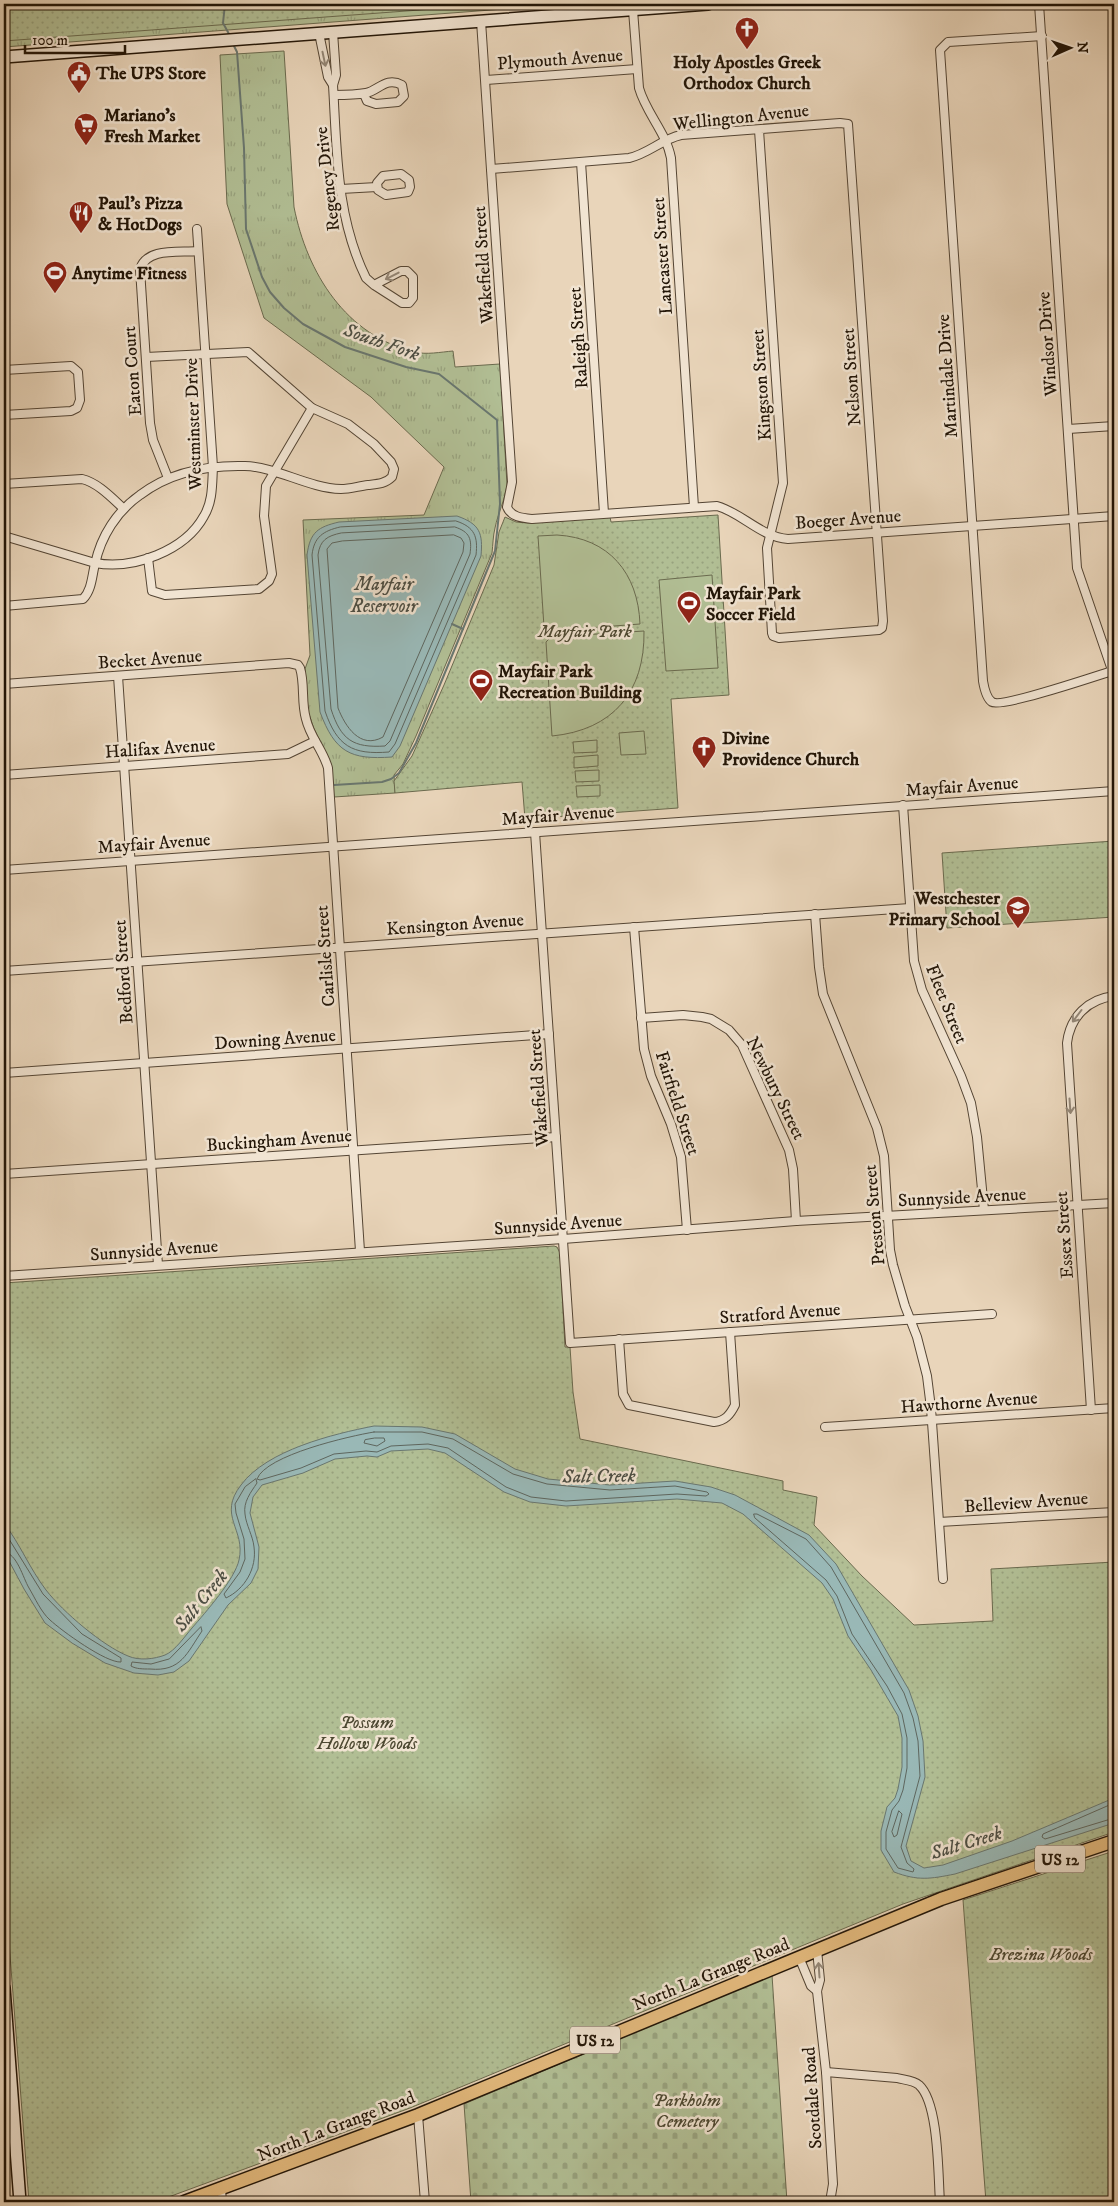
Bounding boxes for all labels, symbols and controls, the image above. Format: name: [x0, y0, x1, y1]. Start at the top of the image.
church icon: Holy Apostles Greek Orthodox Church: [734, 16, 760, 50]
scale bar: [25, 22, 125, 54]
north arrow: [1046, 22, 1096, 72]
text: 100 m: [32, 31, 68, 50]
text: N: [1073, 42, 1091, 54]
street label: Plymouth Avenue: [496, 45, 624, 75]
one-way arrow: [320, 51, 329, 67]
place label: Holy Apostles Greek Orthodox Church: [673, 52, 822, 95]
public building icon: The UPS Store: [66, 60, 92, 94]
place label: The UPS Store: [95, 63, 207, 85]
street label: Wellington Avenue: [671, 100, 810, 136]
place label: Mariano's Fresh Market: [104, 105, 201, 148]
supermarket icon: Mariano's Fresh Market: [73, 112, 99, 146]
street label: Regency Drive: [311, 125, 345, 232]
place label: Paul's Pizza & HotDogs: [98, 193, 183, 236]
street label: Lancaster Street: [648, 196, 678, 315]
restaurant icon: Paul's Pizza & HotDogs: [68, 200, 94, 234]
street label: Wakefield Street: [469, 205, 499, 325]
sports icon: Anytime Fitness: [42, 260, 68, 294]
place label: Anytime Fitness: [71, 263, 187, 285]
one-way arrow: [385, 271, 400, 281]
street label: Raleigh Street: [564, 286, 594, 389]
street label: Windsor Drive: [1033, 291, 1063, 398]
street label: Martindale Drive: [933, 313, 963, 439]
water label: South Fork: [339, 318, 423, 366]
street label: Eaton Court: [119, 325, 147, 417]
street label: Nelson Street: [838, 327, 866, 427]
street label: Kingston Street: [747, 328, 777, 441]
street label: Westminster Drive: [181, 357, 207, 491]
street label: Boeger Avenue: [794, 505, 902, 535]
water label: Mayfair Reservoir: [350, 573, 419, 618]
place label: Mayfair Park Soccer Field: [706, 583, 802, 626]
sports icon: Mayfair Park Soccer Field: [676, 590, 702, 624]
park label: Mayfair Park: [536, 621, 632, 643]
street label: Becket Avenue: [97, 645, 203, 675]
place label: Mayfair Park Recreation Building: [498, 661, 642, 704]
sports icon: Mayfair Park Recreation Building: [468, 668, 494, 702]
place label: Divine Providence Church: [722, 728, 860, 771]
street label: Halifax Avenue: [104, 734, 216, 764]
church icon: Divine Providence Church: [691, 735, 717, 769]
street label: Mayfair Avenue: [905, 772, 1019, 802]
street label: Mayfair Avenue: [501, 801, 615, 831]
street label: Mayfair Avenue: [97, 829, 211, 859]
place label: Westchester Primary School: [889, 888, 1001, 931]
school or university icon: Westchester Primary School: [1005, 895, 1031, 929]
street label: Carlisle Street: [311, 904, 341, 1007]
street label: Kensington Avenue: [386, 909, 525, 941]
street label: Bedford Street: [109, 919, 139, 1025]
street label: Fleet Street: [920, 962, 972, 1047]
one-way arrow: [1072, 1009, 1083, 1022]
street label: Downing Avenue: [214, 1025, 337, 1055]
street label: Wakefield Street: [524, 1028, 554, 1148]
street label: Newbury Street: [741, 1033, 810, 1144]
street label: Fairfield Street: [650, 1049, 704, 1158]
one-way arrow: [1066, 1097, 1075, 1113]
street label: Buckingham Avenue: [206, 1125, 353, 1157]
street label: Preston Street: [860, 1163, 890, 1266]
street label: Sunnyside Avenue: [897, 1184, 1027, 1212]
street label: Essex Street: [1051, 1190, 1079, 1279]
street label: Sunnyside Avenue: [493, 1210, 623, 1240]
street label: Sunnyside Avenue: [89, 1236, 219, 1266]
street label: Stratford Avenue: [719, 1299, 841, 1329]
street label: Hawthorne Avenue: [900, 1387, 1038, 1419]
water label: Salt Creek: [561, 1464, 636, 1489]
street label: Belleview Avenue: [963, 1488, 1089, 1518]
water label: Salt Creek: [169, 1565, 233, 1637]
park label: Possum Hollow Woods: [316, 1712, 417, 1755]
water label: Salt Creek: [927, 1822, 1005, 1865]
road number: US 12: [1035, 1846, 1085, 1872]
street label: North La Grange Road: [630, 1933, 793, 2016]
park label: Brezina Woods: [988, 1944, 1093, 1966]
one-way arrow: [814, 1963, 824, 1979]
road number: US 12: [570, 2026, 620, 2054]
street label: Scotdale Road: [798, 2046, 828, 2150]
street label: North La Grange Road: [254, 2087, 418, 2167]
park label: Parkholm Cemetery: [653, 2090, 721, 2133]

